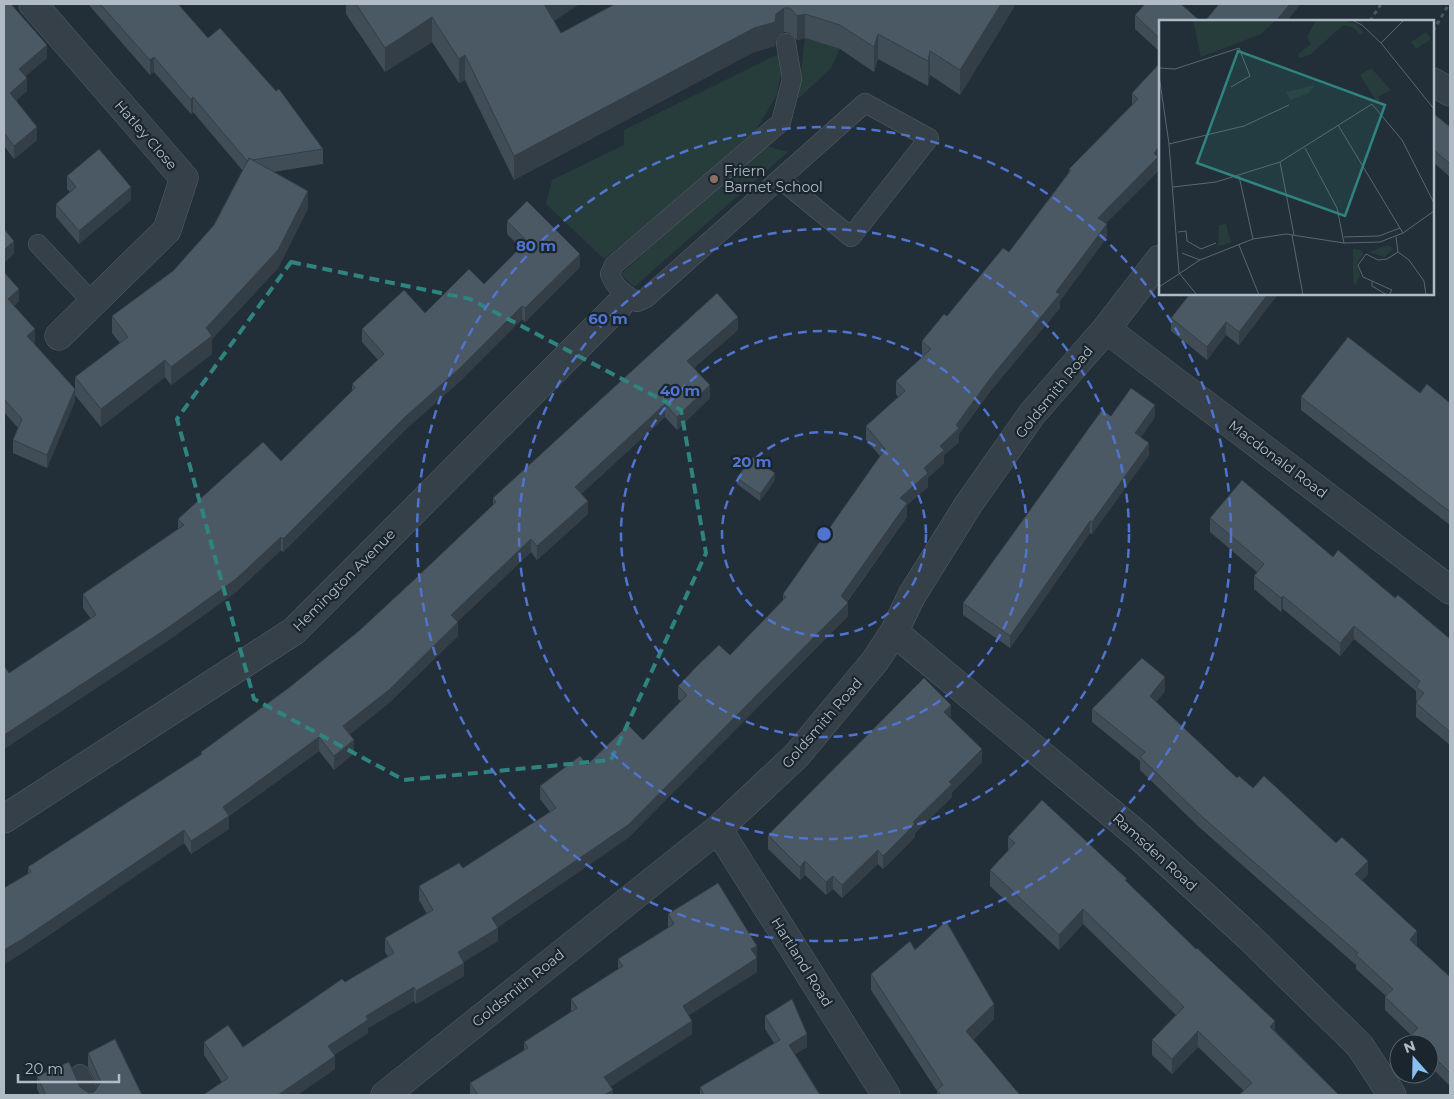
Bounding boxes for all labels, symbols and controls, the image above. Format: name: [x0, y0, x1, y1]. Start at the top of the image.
inset map: [1159, 20, 1434, 295]
street label: Hatley Close: [111, 96, 181, 174]
place label: Friern Barnet School: [724, 162, 823, 196]
marker: Friern Barnet School: [708, 173, 720, 185]
text: 80 m: [516, 236, 556, 255]
text: 60 m: [588, 309, 628, 328]
street label: Goldsmith Road: [1011, 342, 1097, 442]
text: 40 m: [660, 381, 700, 400]
street label: Macdonald Road: [1225, 416, 1331, 502]
text: 20 m: [732, 452, 772, 471]
street label: Hemington Avenue: [289, 525, 399, 635]
centre of rings: [815, 525, 833, 543]
street label: Goldsmith Road: [778, 674, 866, 772]
street label: Ramsden Road: [1109, 809, 1201, 895]
street label: Hartland Road: [767, 914, 837, 1010]
street label: Goldsmith Road: [468, 945, 568, 1031]
north arrow: [1389, 1034, 1439, 1084]
text: N: [1401, 1036, 1418, 1057]
scale bar: [18, 1052, 119, 1084]
text: 20 m: [25, 1059, 63, 1078]

